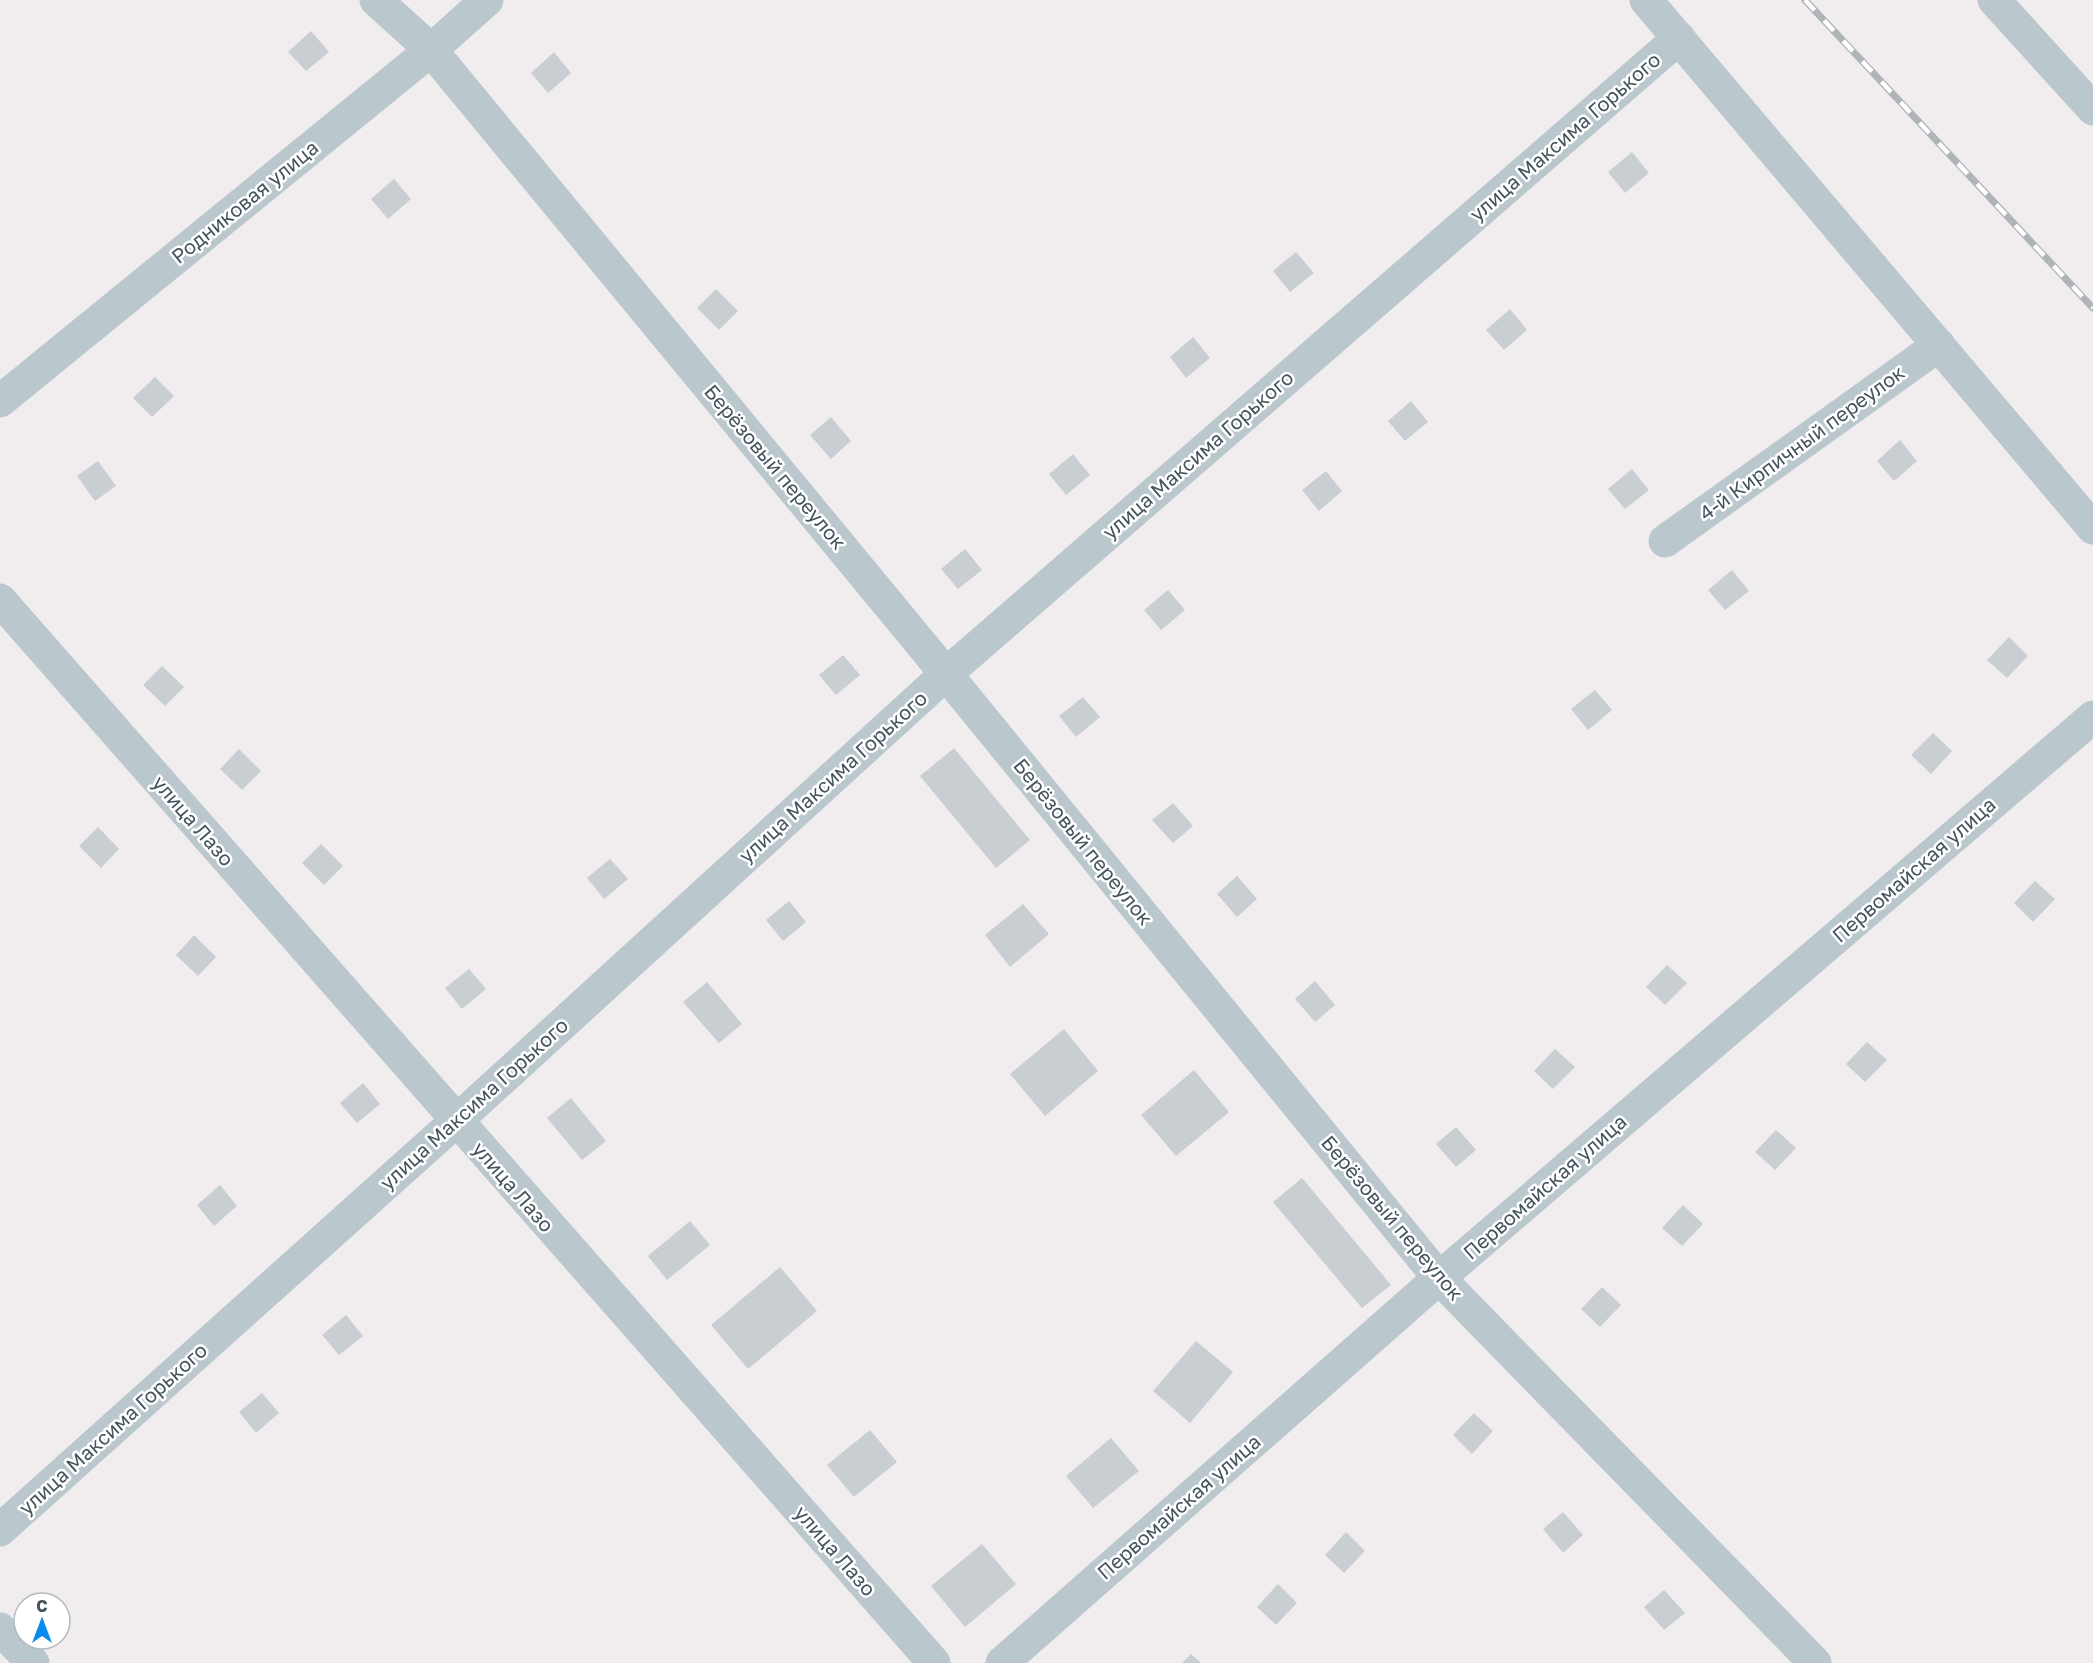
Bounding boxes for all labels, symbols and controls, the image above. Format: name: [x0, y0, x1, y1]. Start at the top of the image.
street label: улица Максима Горького: [1464, 47, 1665, 226]
street label: Родниковая улица: [166, 135, 323, 268]
street label: 4-й Кирпичный переулок: [1694, 360, 1909, 525]
street label: улица Максима Горького: [1097, 365, 1298, 544]
street label: Берёзовый переулок: [700, 379, 852, 554]
street label: улица Максима Горького: [733, 685, 931, 867]
street label: Берёзовый переулок: [1009, 753, 1158, 930]
street label: улица Лазо: [148, 770, 239, 870]
street label: Первомайская улица: [1827, 792, 2000, 947]
street label: улица Максима Горького: [374, 1012, 572, 1194]
street label: Первомайская улица: [1458, 1109, 1631, 1264]
street label: Берёзовый переулок: [1317, 1130, 1469, 1305]
street label: улица Лазо: [468, 1136, 559, 1236]
street label: улица Максима Горького: [13, 1337, 211, 1519]
street label: Первомайская улица: [1092, 1429, 1265, 1584]
street label: улица Лазо: [790, 1500, 881, 1600]
north arrow: [12, 1591, 72, 1651]
text: С: [36, 1596, 48, 1616]

